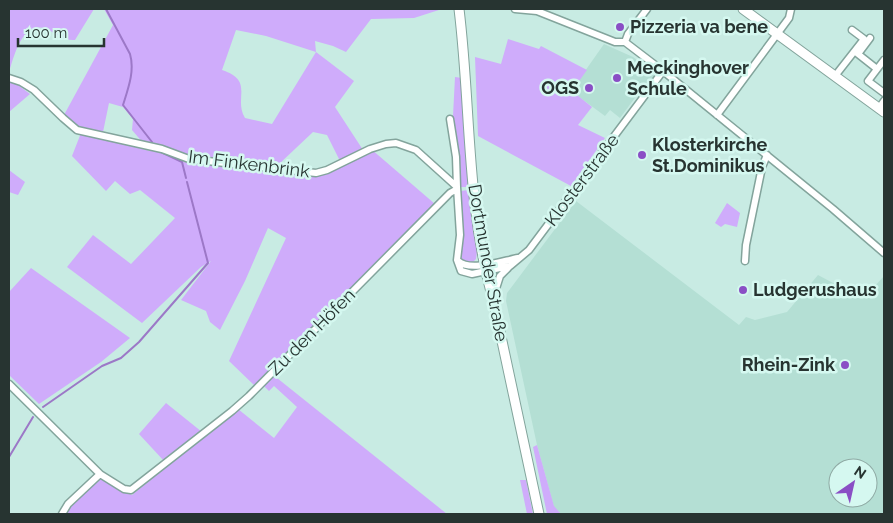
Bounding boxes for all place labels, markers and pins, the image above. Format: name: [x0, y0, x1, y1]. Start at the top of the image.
place label: Pizzeria va bene: [630, 16, 768, 37]
marker: Pizzeria va bene: [614, 21, 626, 33]
place label: Meckinghover Schule: [627, 57, 749, 99]
marker: Meckinghover Schule: [611, 72, 623, 84]
place label: OGS: [541, 77, 579, 98]
marker: OGS: [583, 82, 595, 94]
place label: Klosterkirche St.Dominikus: [652, 134, 768, 176]
marker: Klosterkirche St.Dominikus: [636, 149, 648, 161]
place label: Ludgerushaus: [753, 279, 877, 300]
marker: Ludgerushaus: [737, 284, 749, 296]
place label: Rhein-Zink: [742, 354, 836, 375]
marker: Rhein-Zink: [839, 359, 851, 371]

